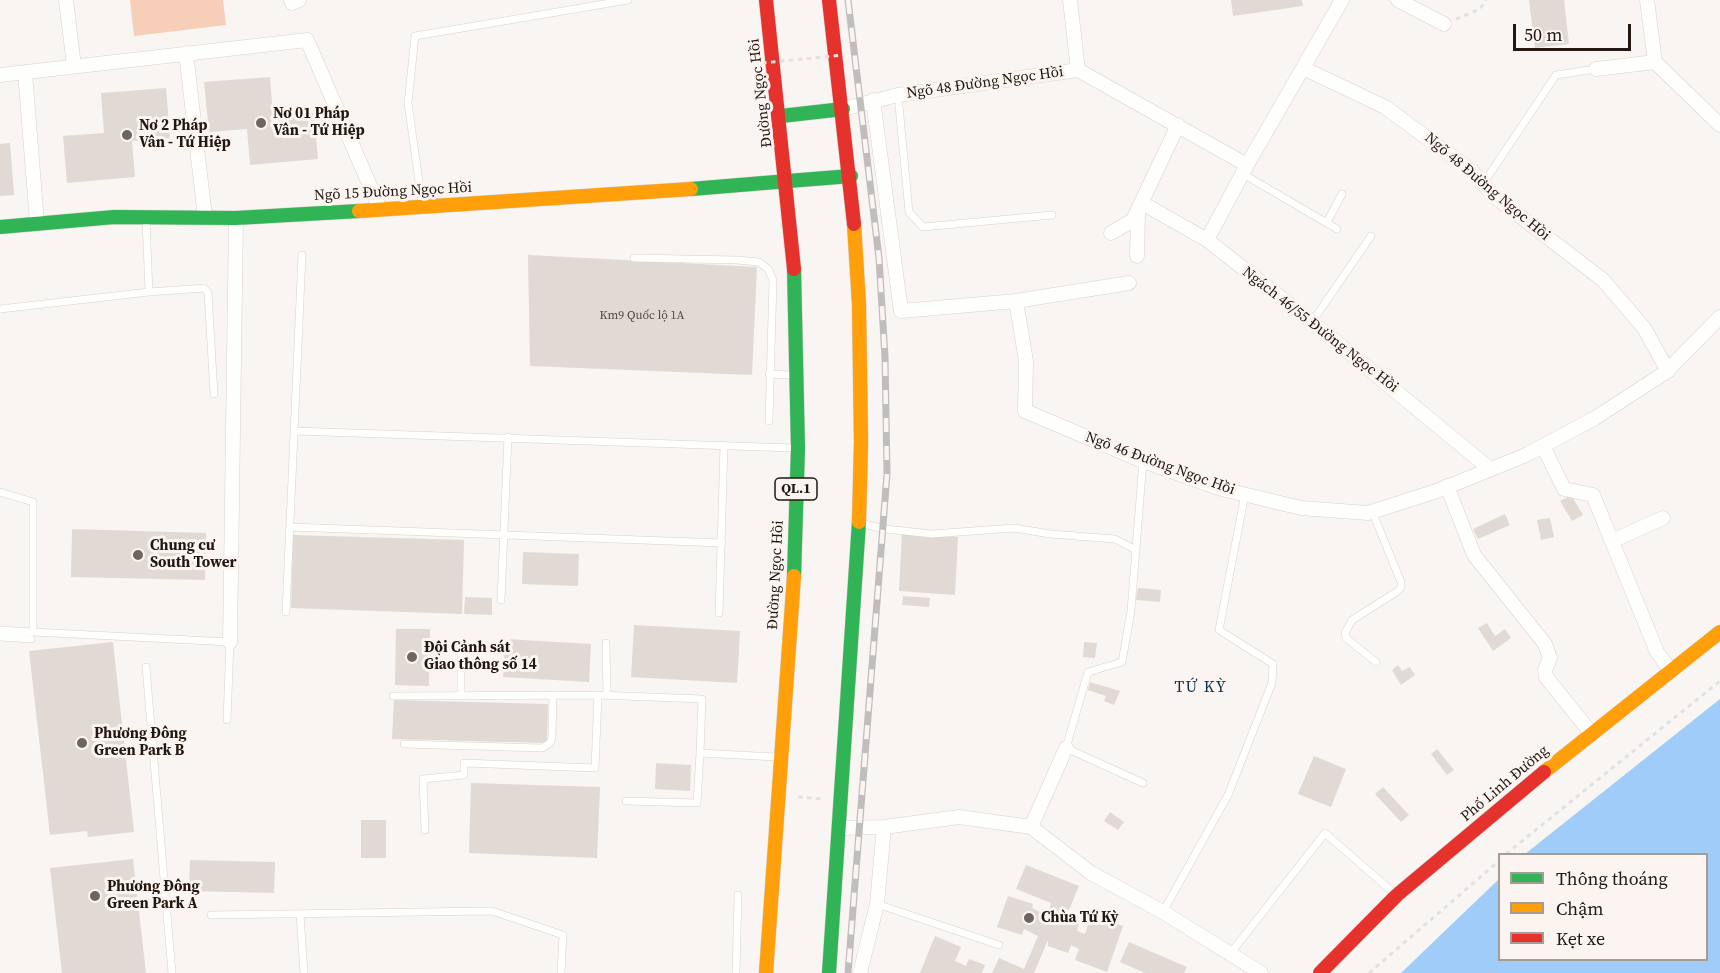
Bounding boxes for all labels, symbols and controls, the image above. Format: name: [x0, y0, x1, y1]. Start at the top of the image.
scale bar: [1516, 12, 1634, 50]
text: 50 m: [1524, 22, 1562, 47]
street label: Đường Ngọc Hồi: [745, 38, 777, 148]
street label: Ngõ 48 Đường Ngọc Hồi: [905, 63, 1065, 103]
place label: Nơ 01 Pháp Vân - Tứ Hiệp: [273, 105, 365, 140]
marker: Nơ 01 Pháp Vân - Tứ Hiệp: [254, 116, 268, 130]
place label: Nơ 2 Pháp Vân - Tứ Hiệp: [139, 117, 231, 152]
marker: Nơ 2 Pháp Vân - Tứ Hiệp: [120, 128, 134, 142]
street label: Ngõ 48 Đường Ngọc Hồi: [1421, 129, 1553, 245]
street label: Ngõ 15 Đường Ngọc Hồi: [314, 179, 472, 205]
street label: Ngách 46/55 Đường Ngọc Hồi: [1238, 263, 1402, 397]
house number: Km9 Quốc lộ 1A: [599, 309, 685, 323]
street label: Ngõ 46 Đường Ngọc Hồi: [1083, 428, 1237, 500]
road number: QL.1: [775, 478, 817, 500]
street label: Đường Ngọc Hồi: [764, 520, 788, 630]
place label: Chung cư South Tower: [150, 537, 236, 572]
marker: Chung cư South Tower: [131, 548, 145, 562]
place label: Đội Cảnh sát Giao thông số 14: [424, 639, 537, 674]
marker: Đội Cảnh sát Giao thông số 14: [405, 650, 419, 664]
district label: TỨ KỲ: [1174, 678, 1228, 698]
place label: Phương Đông Green Park B: [94, 725, 187, 760]
marker: Phương Đông Green Park B: [75, 736, 89, 750]
street label: Phố Linh Đường: [1457, 742, 1553, 826]
legend: [1498, 853, 1708, 961]
text: Thông thoáng: [1556, 866, 1668, 891]
place label: Phương Đông Green Park A: [107, 878, 200, 913]
marker: Phương Đông Green Park A: [88, 889, 102, 903]
text: Chậm: [1556, 896, 1603, 921]
place label: Chùa Tứ Kỳ: [1041, 909, 1119, 927]
marker: Chùa Tứ Kỳ: [1022, 911, 1036, 925]
text: Kẹt xe: [1556, 926, 1605, 951]

